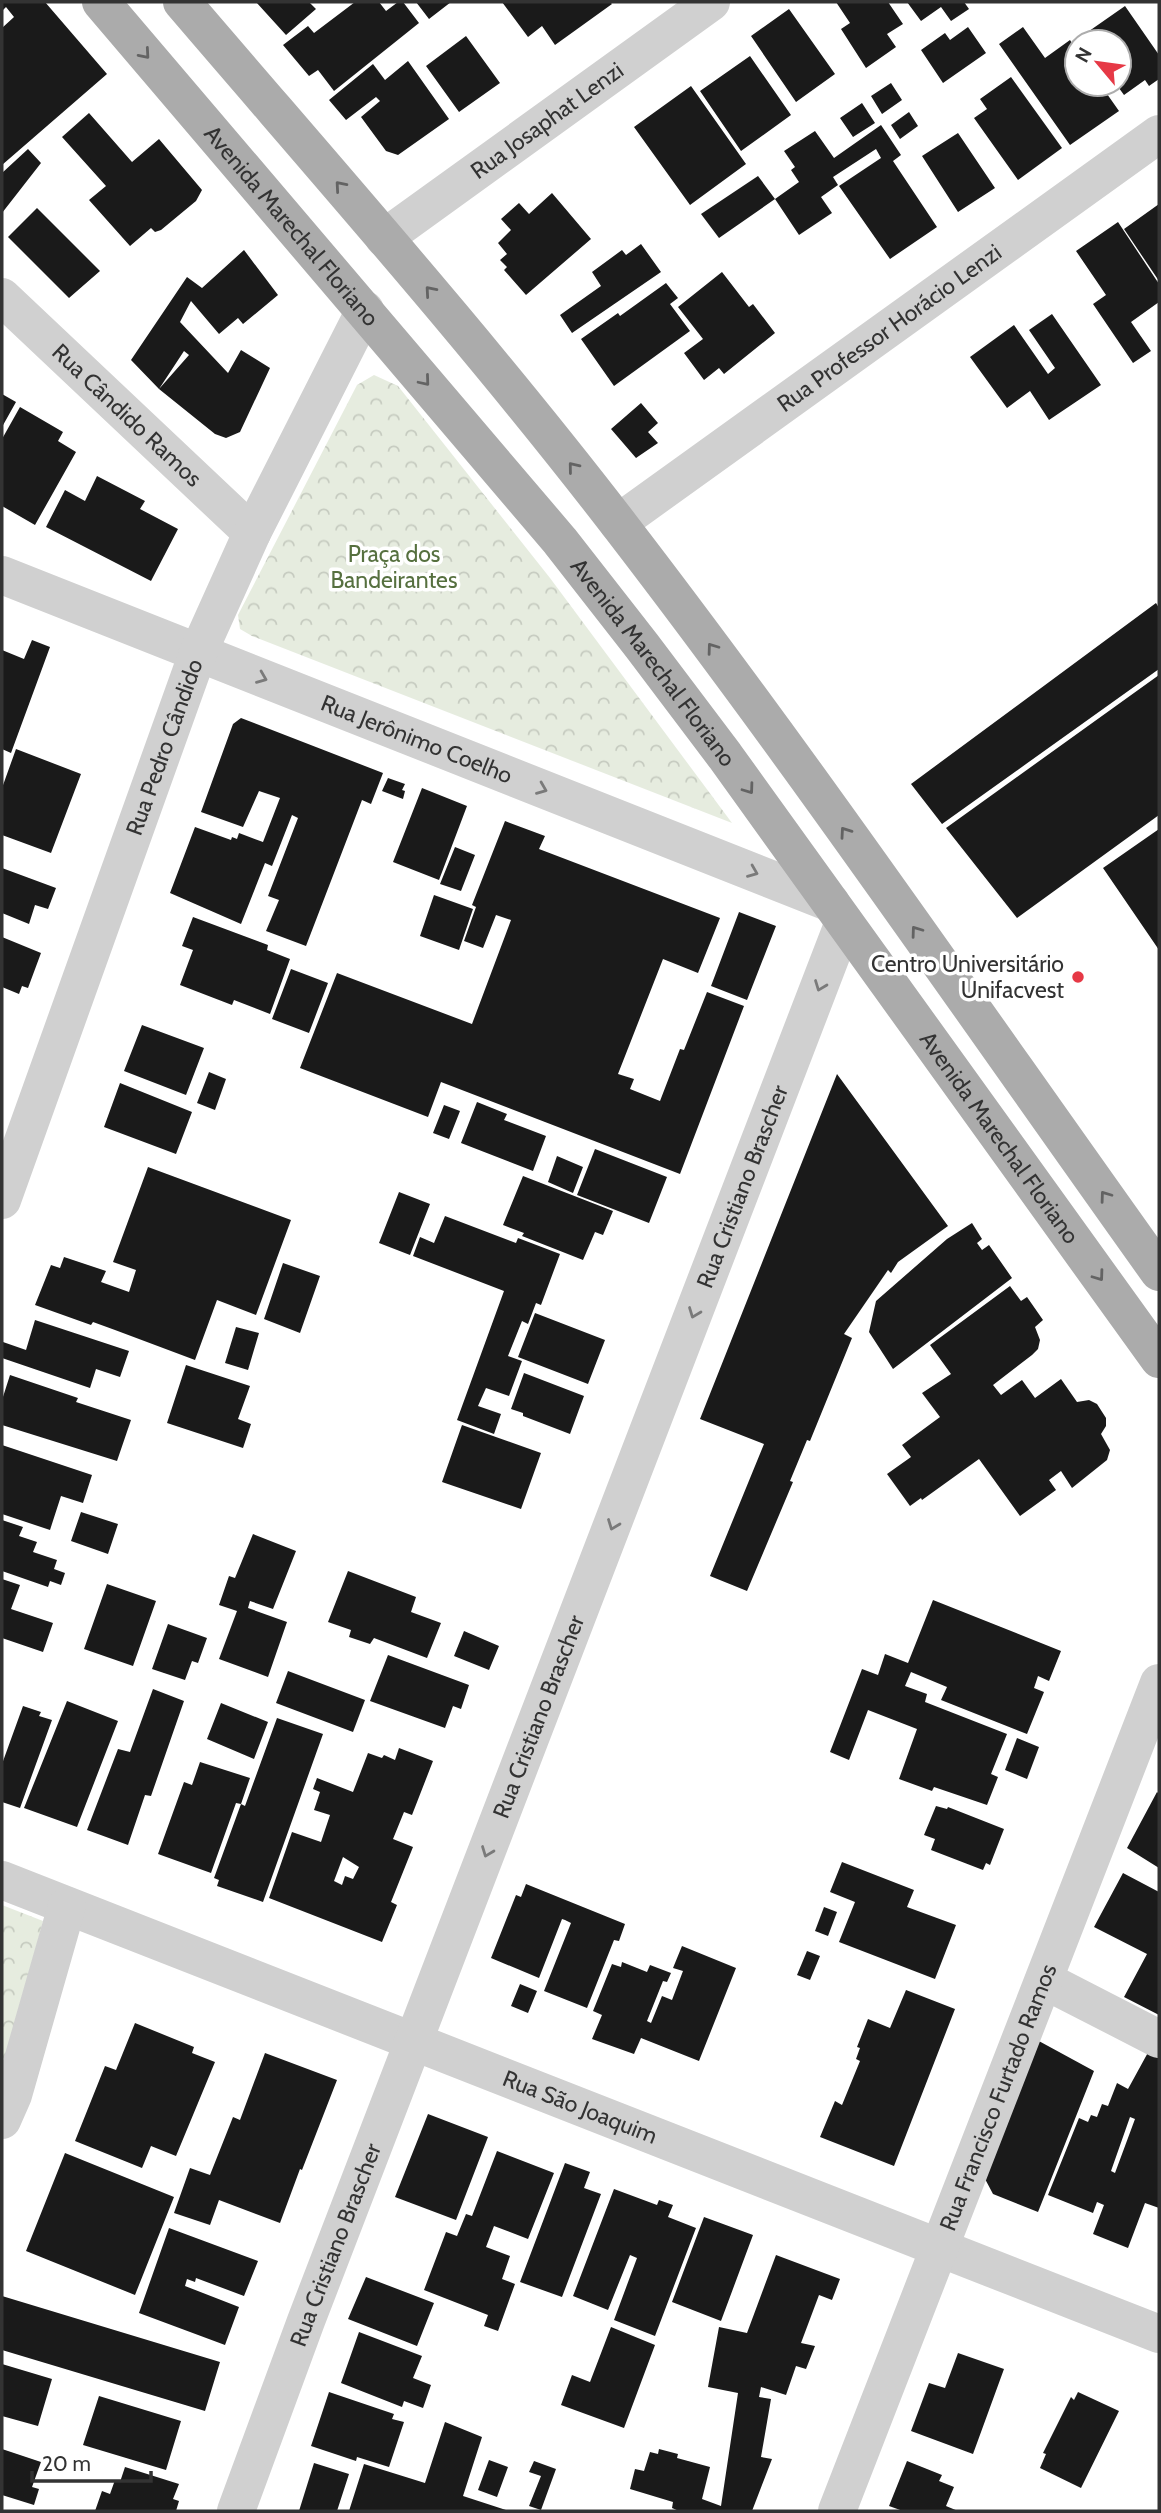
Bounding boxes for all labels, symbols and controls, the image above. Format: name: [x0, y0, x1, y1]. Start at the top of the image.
north arrow: [1063, 28, 1133, 98]
text: N: [1070, 44, 1097, 66]
one-way arrow: [137, 45, 149, 58]
street label: Rua Josaphat Lenzi: [465, 56, 629, 185]
street label: Avenida Marechal Floriano: [198, 120, 385, 332]
one-way arrow: [336, 182, 348, 195]
street label: Rua Professor Horácio Lenzi: [772, 238, 1007, 418]
one-way arrow: [426, 286, 438, 299]
street label: Rua Cândido Ramos: [46, 338, 208, 492]
one-way arrow: [417, 372, 429, 385]
one-way arrow: [569, 463, 582, 475]
park label: Praça dos Bandeirantes: [331, 540, 457, 594]
street label: Avenida Marechal Floriano: [565, 553, 742, 772]
one-way arrow: [708, 643, 720, 656]
street label: Rua Pedro Cândido: [120, 655, 209, 839]
one-way arrow: [255, 670, 267, 684]
street label: Rua Jerônimo Coelho: [317, 689, 516, 790]
one-way arrow: [535, 780, 547, 794]
one-way arrow: [741, 781, 753, 794]
one-way arrow: [841, 827, 853, 840]
one-way arrow: [747, 864, 759, 878]
one-way arrow: [912, 927, 924, 939]
place label: Centro Universitário Unifacvest: [871, 950, 1064, 1004]
marker: Centro Universitário Unifacvest: [1070, 969, 1086, 985]
one-way arrow: [814, 980, 828, 992]
street label: Avenida Marechal Floriano: [914, 1026, 1085, 1249]
street label: Rua Cristiano Brascher: [691, 1080, 794, 1292]
one-way arrow: [1101, 1191, 1113, 1204]
one-way arrow: [1091, 1268, 1104, 1281]
one-way arrow: [689, 1306, 703, 1318]
one-way arrow: [607, 1519, 621, 1531]
street label: Rua Cristiano Brascher: [487, 1610, 590, 1822]
one-way arrow: [481, 1845, 495, 1857]
street label: Rua Francisco Furtado Ramos: [933, 1960, 1062, 2235]
street label: Rua São Joaquim: [499, 2064, 661, 2150]
street label: Rua Cristiano Brascher: [284, 2139, 387, 2350]
scale bar: [32, 2440, 150, 2484]
text: 20 m: [42, 2451, 91, 2476]

